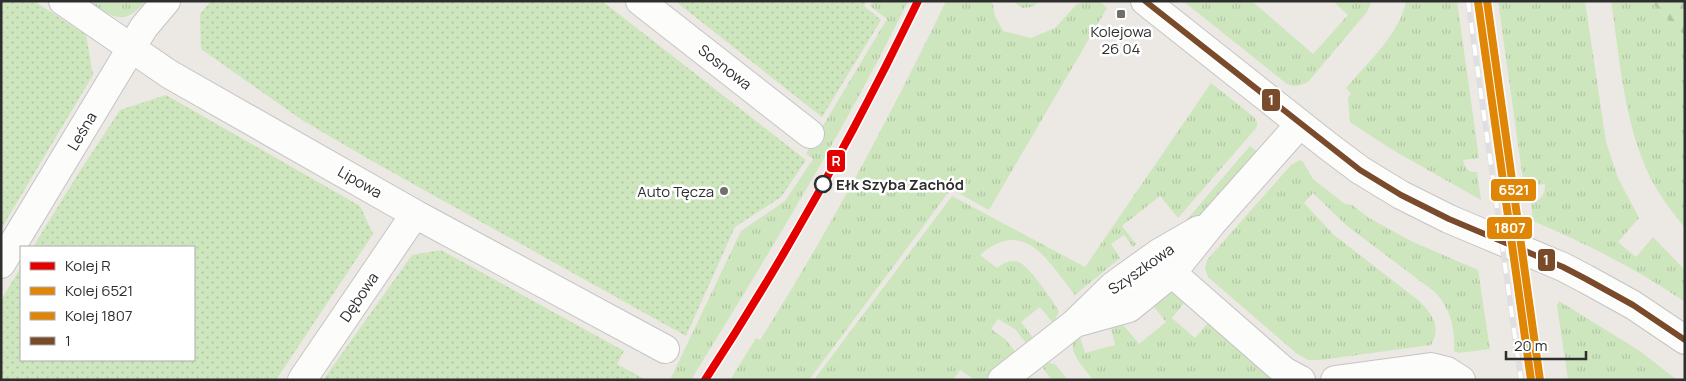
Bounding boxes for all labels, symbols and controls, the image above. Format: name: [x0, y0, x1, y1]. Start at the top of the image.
marker: Kolejowa 26 04: [1115, 8, 1127, 20]
place label: Kolejowa 26 04: [1090, 21, 1152, 59]
street label: Sosnowa: [694, 39, 756, 95]
line badge: 1: [1261, 88, 1281, 112]
text: 1: [1268, 90, 1274, 109]
street label: Leśna: [62, 108, 102, 154]
line badge: R: [826, 149, 846, 173]
text: R: [831, 151, 841, 170]
street label: Lipowa: [334, 161, 386, 203]
place label: Ełk Szyba Zachód: [836, 174, 964, 195]
marker: Ełk Szyba Zachód: [814, 175, 832, 193]
line badge: 6521: [1490, 178, 1537, 202]
text: 6521: [1498, 180, 1530, 199]
place label: Auto Tęcza: [637, 181, 714, 202]
marker: Auto Tęcza: [718, 185, 730, 197]
line badge: 1807: [1486, 216, 1533, 240]
text: 1807: [1494, 218, 1526, 237]
street label: Szyszkowa: [1104, 239, 1178, 299]
legend: [20, 246, 195, 361]
line badge: 1: [1537, 248, 1556, 272]
text: 1: [1543, 250, 1549, 269]
text: Kolej R: [65, 255, 111, 276]
street label: Dębowa: [335, 268, 383, 326]
text: Kolej 6521: [65, 280, 133, 301]
text: Kolej 1807: [65, 305, 132, 326]
scale bar: [1506, 328, 1586, 360]
text: 1: [65, 330, 71, 351]
text: 20 m: [1514, 335, 1547, 356]

